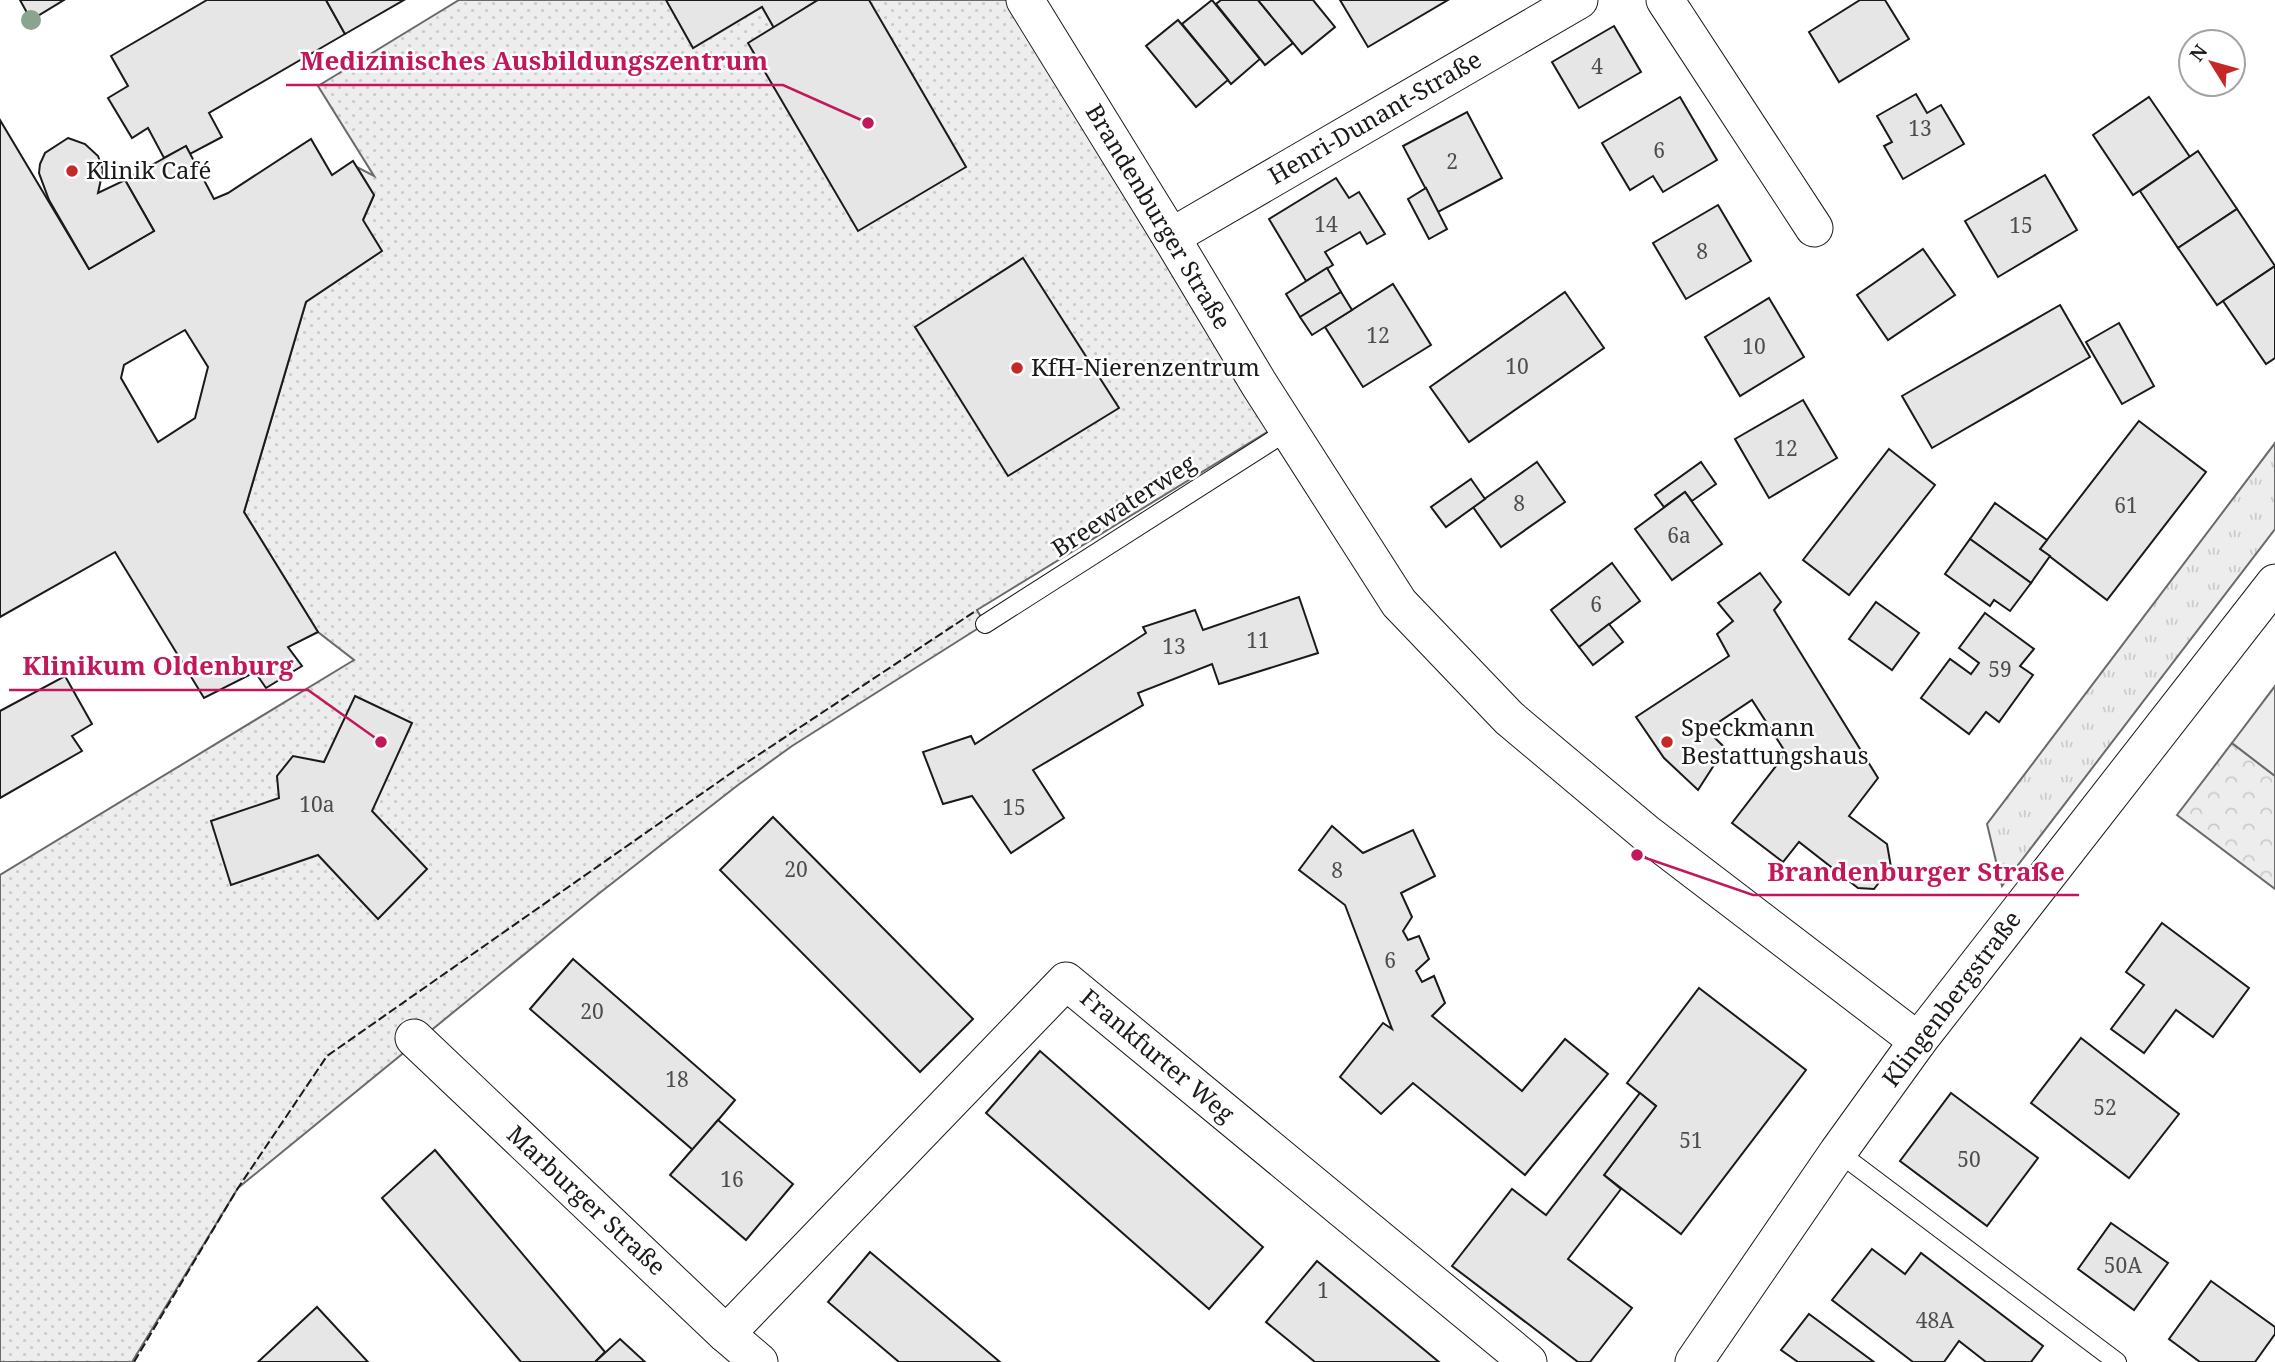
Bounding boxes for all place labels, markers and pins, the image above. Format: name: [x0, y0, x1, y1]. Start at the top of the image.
callout: Medizinisches Ausbildungszentrum: [286, 38, 783, 85]
place label: Klinik Café: [86, 153, 211, 186]
marker: Klinik Café: [64, 163, 80, 179]
place label: KfH-Nierenzentrum: [1031, 350, 1260, 383]
marker: KfH-Nierenzentrum: [1009, 360, 1025, 376]
callout: Klinikum Oldenburg: [9, 643, 308, 690]
place label: Speckmann Bestattungshaus: [1681, 710, 1869, 771]
marker: Speckmann Bestattungshaus: [1659, 734, 1675, 750]
callout: Brandenburger Straße: [1753, 848, 2079, 895]

